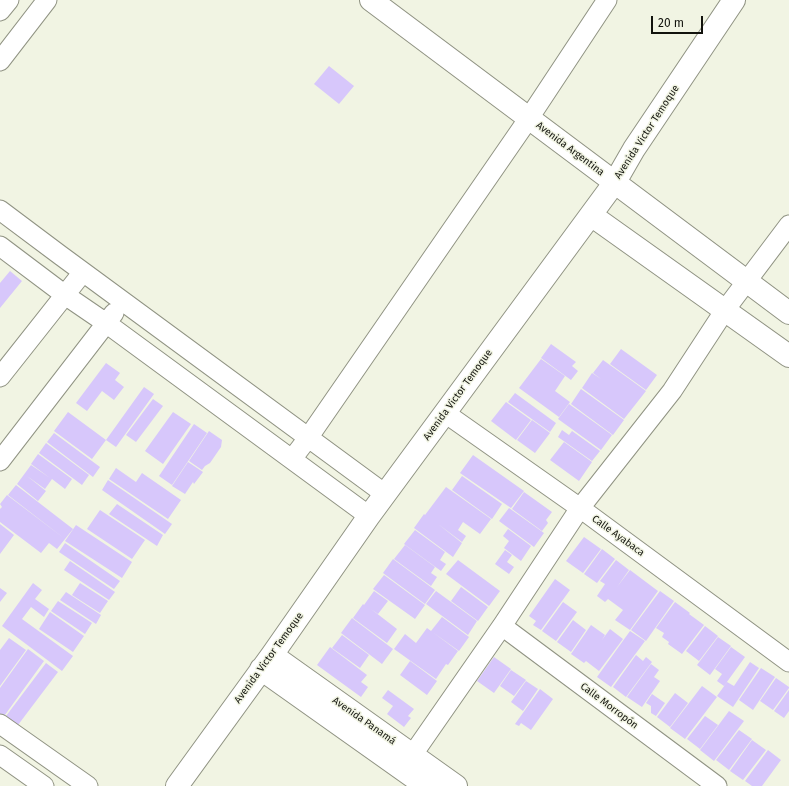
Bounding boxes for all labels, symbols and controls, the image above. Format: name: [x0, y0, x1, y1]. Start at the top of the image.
scale bar: [653, 8, 705, 34]
text: 20 m: [658, 16, 684, 30]
street label: Avenida Victor Temoque: [612, 83, 682, 181]
street label: Avenida Argentina: [534, 119, 606, 179]
street label: Avenida Victor Temoque: [421, 347, 495, 443]
street label: Calle Ayabaca: [589, 513, 647, 559]
street label: Avenida Victor Temoque: [232, 610, 306, 706]
street label: Calle Morropón: [578, 680, 640, 732]
street label: Avenida Panamá: [330, 695, 398, 747]

